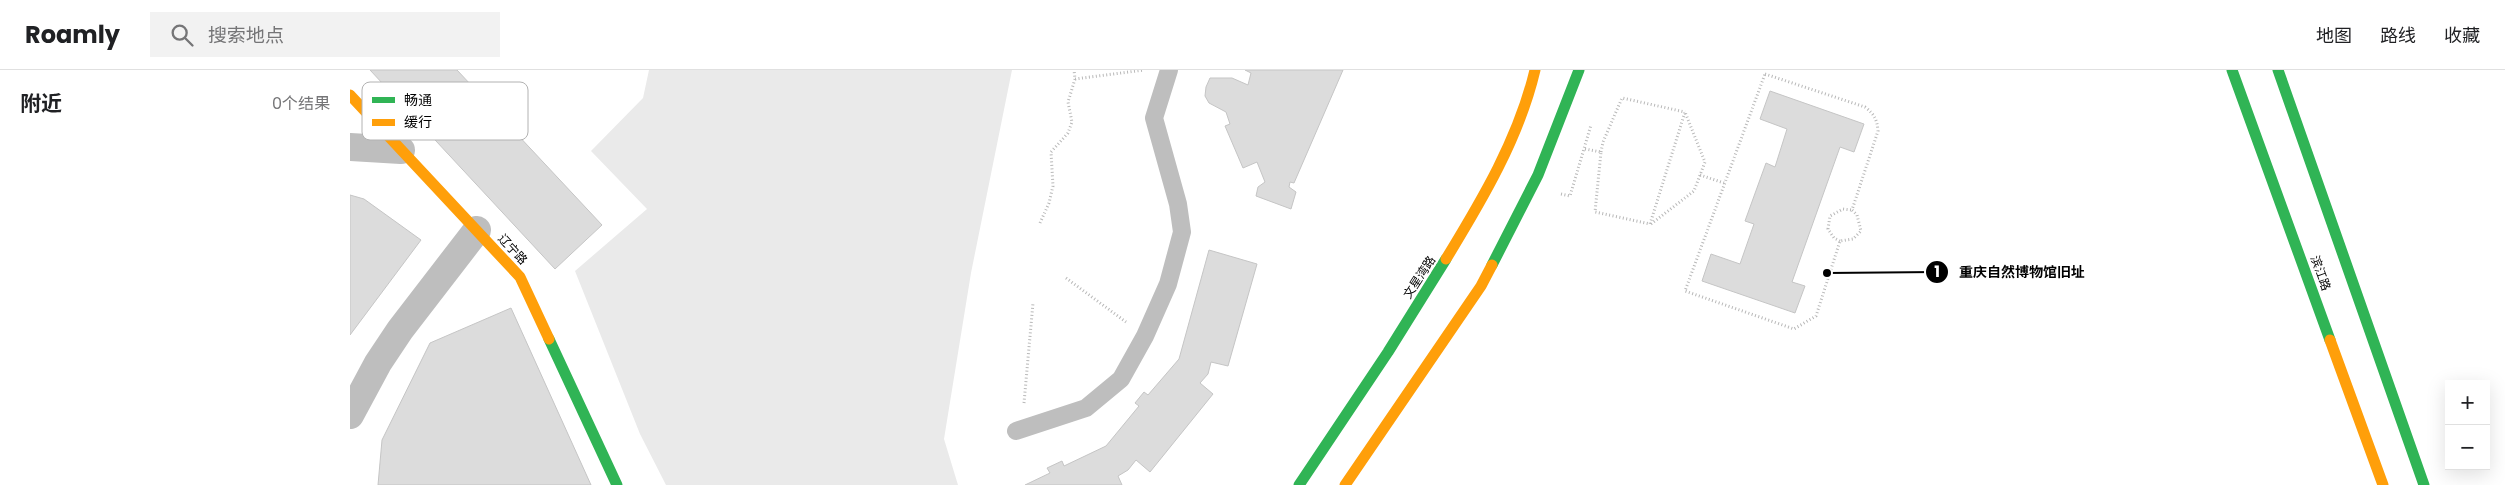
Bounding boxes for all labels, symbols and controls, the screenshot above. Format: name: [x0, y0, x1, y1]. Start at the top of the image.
search box: [150, 12, 500, 57]
text: Roamly: [25, 18, 120, 51]
icon: search: [168, 21, 196, 49]
text: 搜索地点: [208, 22, 284, 49]
text: 地图: [2316, 23, 2352, 48]
text: 路线: [2380, 23, 2416, 48]
text: 收藏: [2444, 23, 2480, 48]
legend: [362, 82, 528, 140]
text: 附近: [20, 89, 62, 118]
text: 畅通: [404, 90, 432, 110]
text: 0个结果: [272, 92, 330, 115]
text: 缓行: [404, 112, 432, 132]
street label: 辽宁路: [495, 230, 531, 268]
street label: 文星湾路: [1399, 252, 1439, 302]
street label: 滨江路: [2307, 253, 2335, 293]
callout: 重庆自然博物馆旧址: [1924, 258, 2095, 287]
text: 1: [1934, 261, 1940, 282]
text: 重庆自然博物馆旧址: [1959, 262, 2085, 282]
map controls: [2445, 380, 2490, 470]
button: +: [2445, 380, 2490, 425]
button: −: [2445, 425, 2490, 470]

